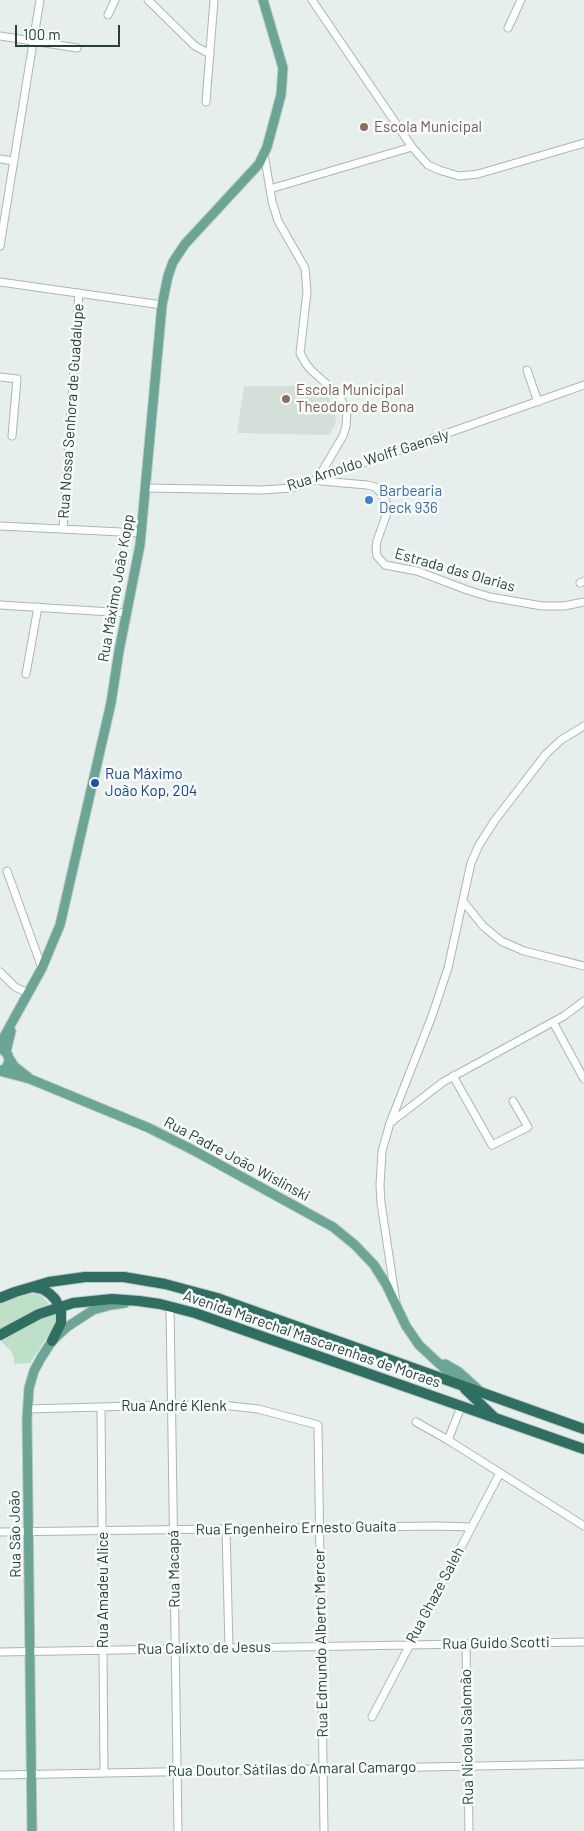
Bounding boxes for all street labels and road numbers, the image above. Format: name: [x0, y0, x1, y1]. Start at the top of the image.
street label: Rua Nossa Senhora de Guadalupe: [54, 303, 88, 519]
street label: Rua Arnoldo Wolff Gaensly: [285, 425, 451, 495]
street label: Rua Máximo João Kopp: [94, 513, 138, 663]
street label: Estrada das Olarias: [393, 544, 517, 596]
street label: Rua Padre João Wislinski: [161, 1113, 313, 1205]
street label: Avenida Marechal Mascarenhas de Moraes: [181, 1286, 443, 1392]
street label: Rua André Klenk: [121, 1397, 227, 1415]
street label: Rua São João: [5, 1490, 25, 1578]
street label: Rua Engenheiro Ernesto Guaíta: [196, 1517, 396, 1539]
street label: Rua Macapá: [164, 1530, 184, 1608]
street label: Rua Amadeu Alice: [94, 1532, 112, 1648]
street label: Rua Ghaze Saleh: [402, 1544, 468, 1646]
street label: Rua Edmundo Alberto Mercer: [310, 1548, 332, 1738]
street label: Rua Guido Scotti: [442, 1633, 550, 1653]
street label: Rua Calixto de Jesus: [137, 1638, 271, 1658]
street label: Rua Nicolau Salomão: [457, 1669, 477, 1805]
street label: Rua Doutor Sátilas do Amaral Camargo: [168, 1758, 416, 1780]

